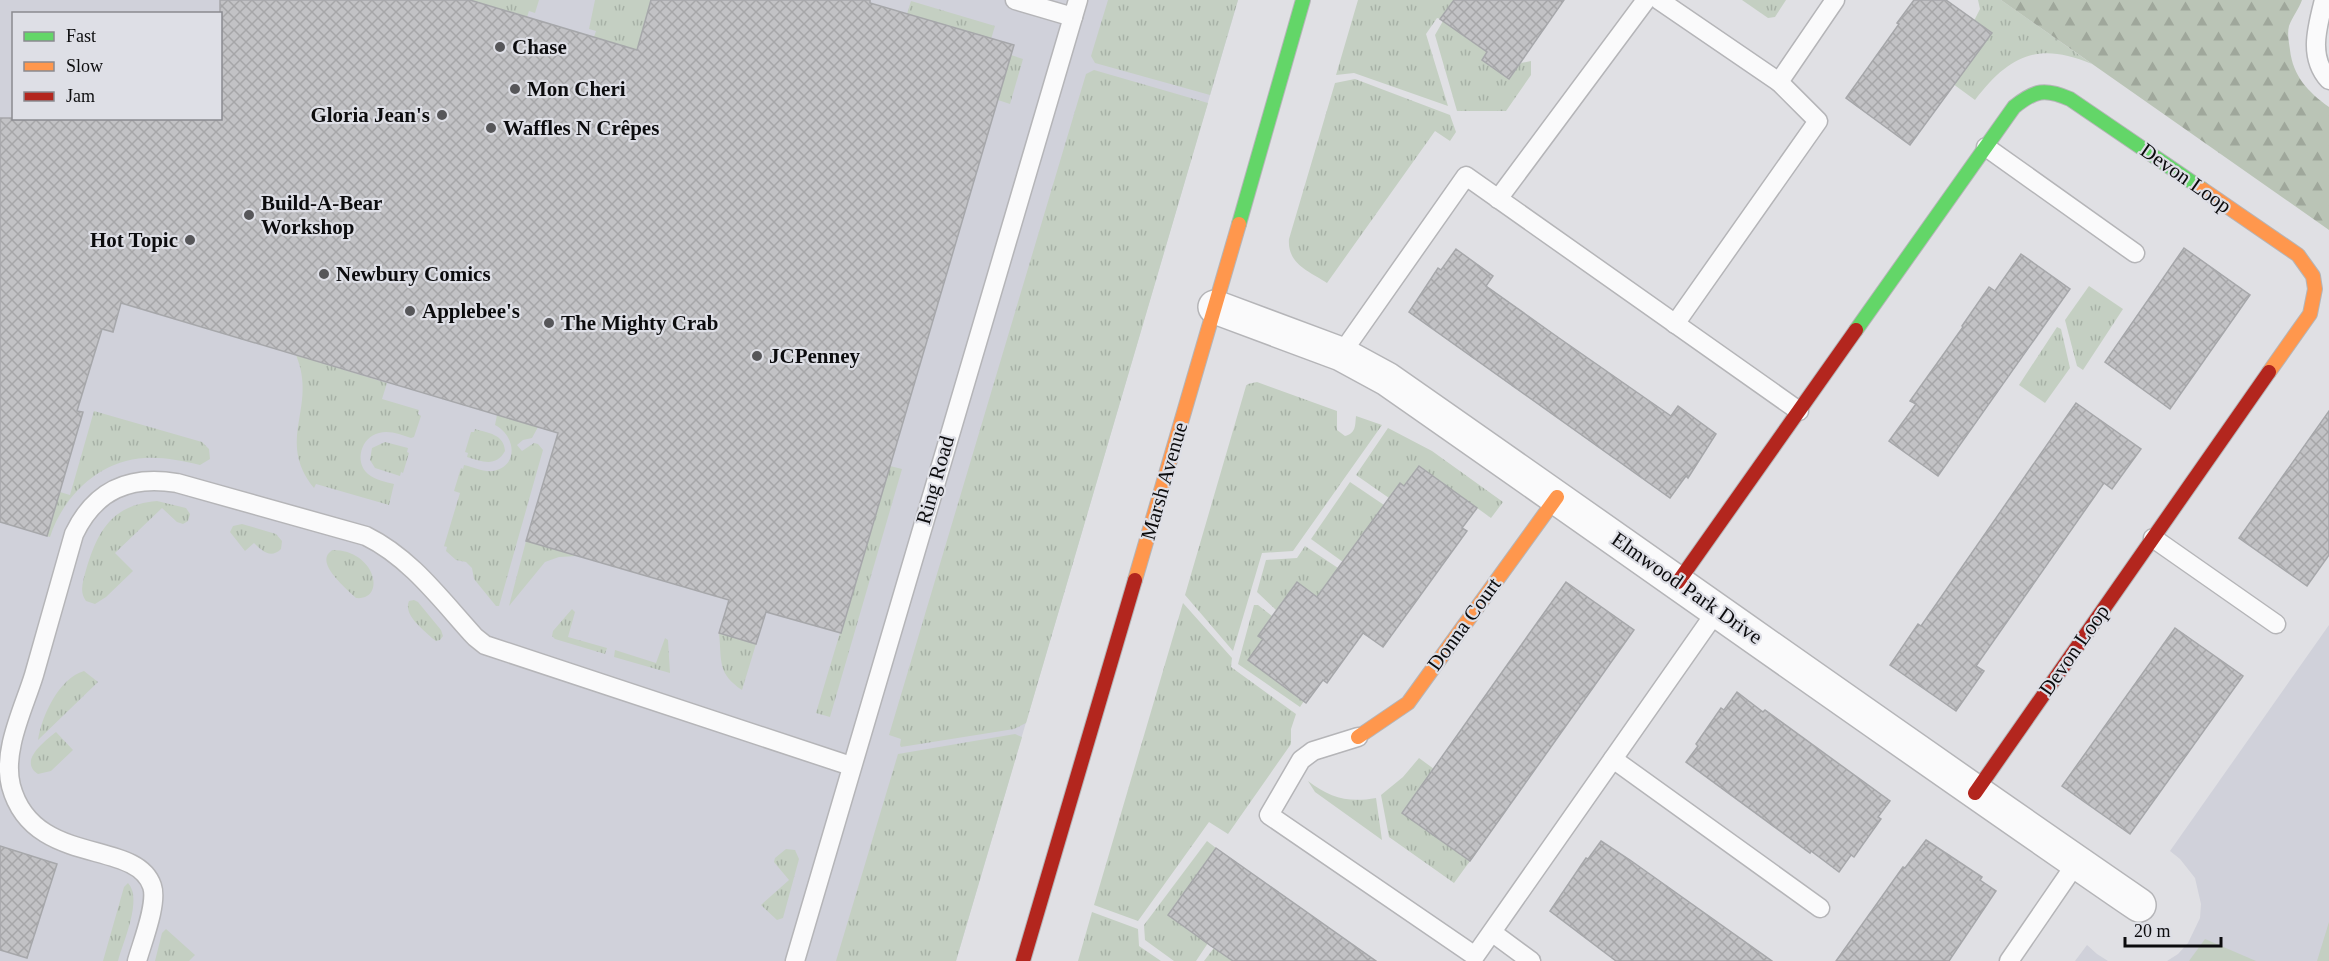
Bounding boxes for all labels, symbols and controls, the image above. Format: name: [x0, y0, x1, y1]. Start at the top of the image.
legend: [12, 12, 222, 120]
text: Fast: [66, 26, 96, 46]
place label: Chase: [512, 35, 567, 59]
marker: Chase: [493, 40, 507, 54]
text: Slow: [66, 56, 103, 76]
place label: Mon Cheri: [527, 77, 626, 101]
marker: Mon Cheri: [508, 82, 522, 96]
text: Jam: [66, 86, 95, 106]
place label: Gloria Jean's: [310, 103, 430, 127]
marker: Gloria Jean's: [435, 108, 449, 122]
place label: Waffles N Crȇpes: [503, 116, 659, 140]
marker: Waffles N Crȇpes: [484, 121, 498, 135]
street label: Devon Loop: [2136, 138, 2236, 218]
place label: Build-A-Bear Workshop: [261, 191, 382, 239]
marker: Build-A-Bear Workshop: [242, 208, 256, 222]
place label: Hot Topic: [90, 228, 178, 252]
marker: Hot Topic: [183, 233, 197, 247]
place label: Newbury Comics: [336, 262, 491, 286]
marker: Newbury Comics: [317, 267, 331, 281]
place label: Applebee's: [422, 299, 520, 323]
marker: Applebee's: [403, 304, 417, 318]
place label: The Mighty Crab: [561, 311, 719, 335]
marker: The Mighty Crab: [542, 316, 556, 330]
place label: JCPenney: [769, 344, 860, 368]
marker: JCPenney: [750, 349, 764, 363]
street label: Marsh Avenue: [1136, 419, 1192, 543]
street label: Ring Road: [911, 433, 959, 527]
street label: Elmwood Park Drive: [1607, 527, 1767, 649]
street label: Donna Court: [1422, 573, 1506, 675]
street label: Devon Loop: [2034, 600, 2114, 700]
scale bar: [2125, 910, 2221, 948]
text: 20 m: [2134, 921, 2171, 941]

